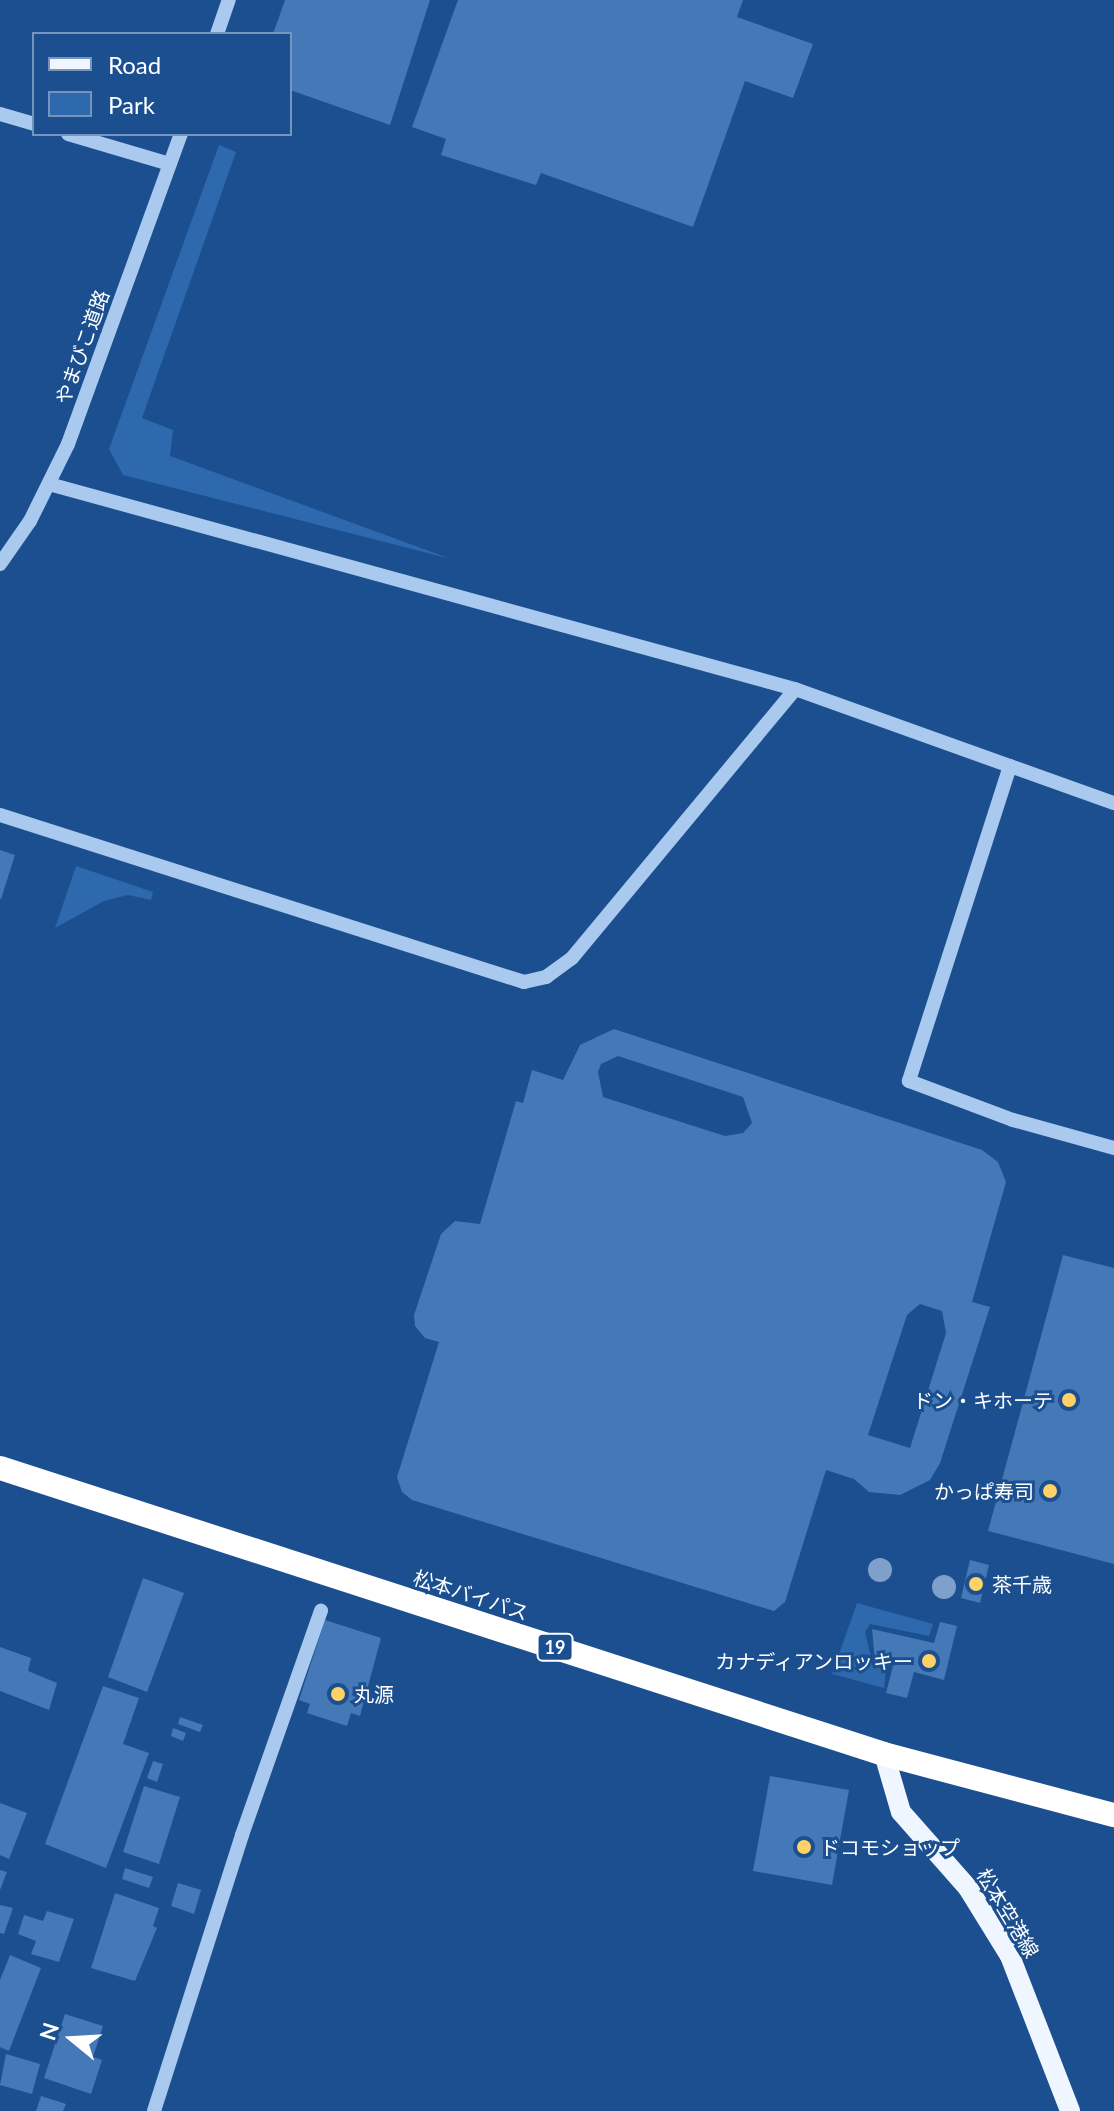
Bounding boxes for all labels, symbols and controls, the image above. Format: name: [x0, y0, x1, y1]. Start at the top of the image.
legend: [32, 32, 292, 136]
text: Road: [108, 50, 161, 79]
text: Park: [108, 90, 155, 119]
street label: やまびこ道路: [50, 287, 114, 407]
place label: ドン・キホーテ: [913, 1388, 1053, 1412]
marker: ドン・キホーテ: [1060, 1391, 1078, 1409]
place label: かっぱ寿司: [934, 1479, 1034, 1503]
marker: かっぱ寿司: [1041, 1482, 1059, 1500]
street label: 松本バイパス: [410, 1565, 532, 1625]
place label: 茶千歳: [992, 1572, 1052, 1596]
marker: 茶千歳: [967, 1575, 985, 1593]
road number: 19: [535, 1633, 575, 1661]
place label: カナディアンロッキー: [713, 1649, 913, 1673]
marker: カナディアンロッキー: [920, 1652, 938, 1670]
place label: 丸源: [354, 1682, 394, 1706]
marker: 丸源: [329, 1685, 347, 1703]
place label: ドコモショップ: [820, 1835, 960, 1859]
marker: ドコモショップ: [795, 1838, 813, 1856]
street label: 松本空港線: [972, 1864, 1044, 1962]
north arrow: [32, 1999, 112, 2079]
text: N: [33, 2019, 64, 2044]

